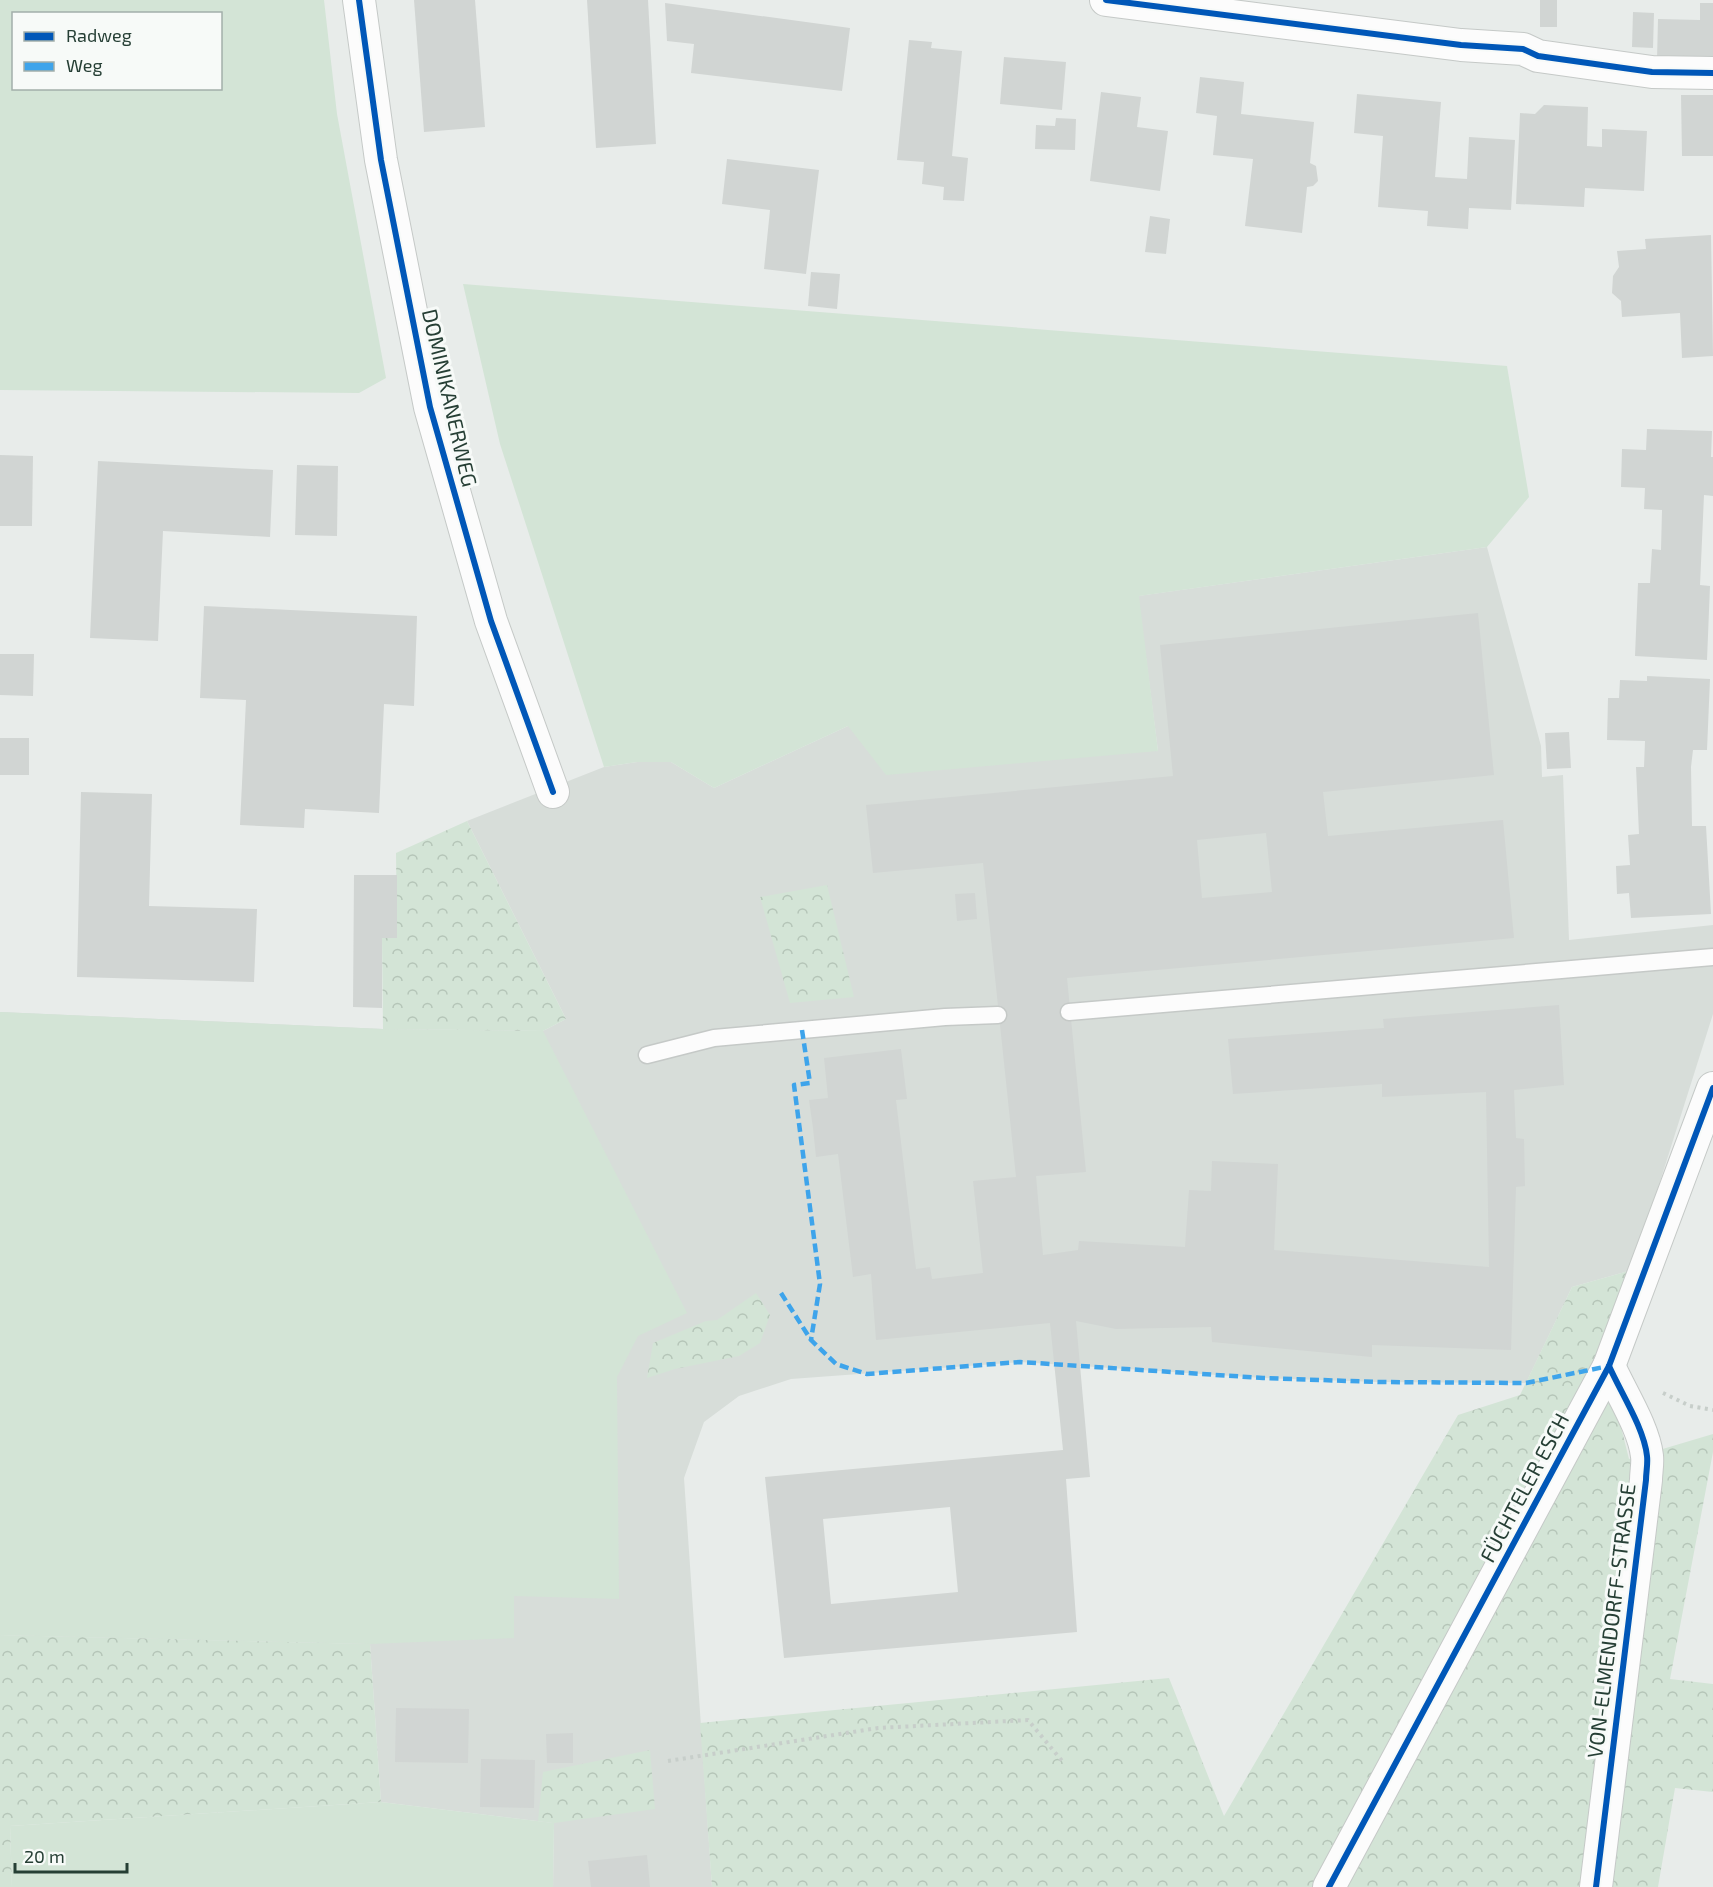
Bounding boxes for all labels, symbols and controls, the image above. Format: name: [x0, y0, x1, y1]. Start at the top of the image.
legend: [12, 12, 222, 90]
text: Radweg: [66, 24, 132, 46]
text: Weg: [66, 54, 102, 76]
street label: DOMINIKANERWEG: [418, 306, 483, 489]
street label: FÜCHTELER ESCH: [1474, 1409, 1573, 1566]
street label: VON-ELMENDORFF-STRASSE: [1581, 1482, 1640, 1760]
scale bar: [15, 1836, 128, 1874]
text: 20 m: [24, 1845, 65, 1867]

